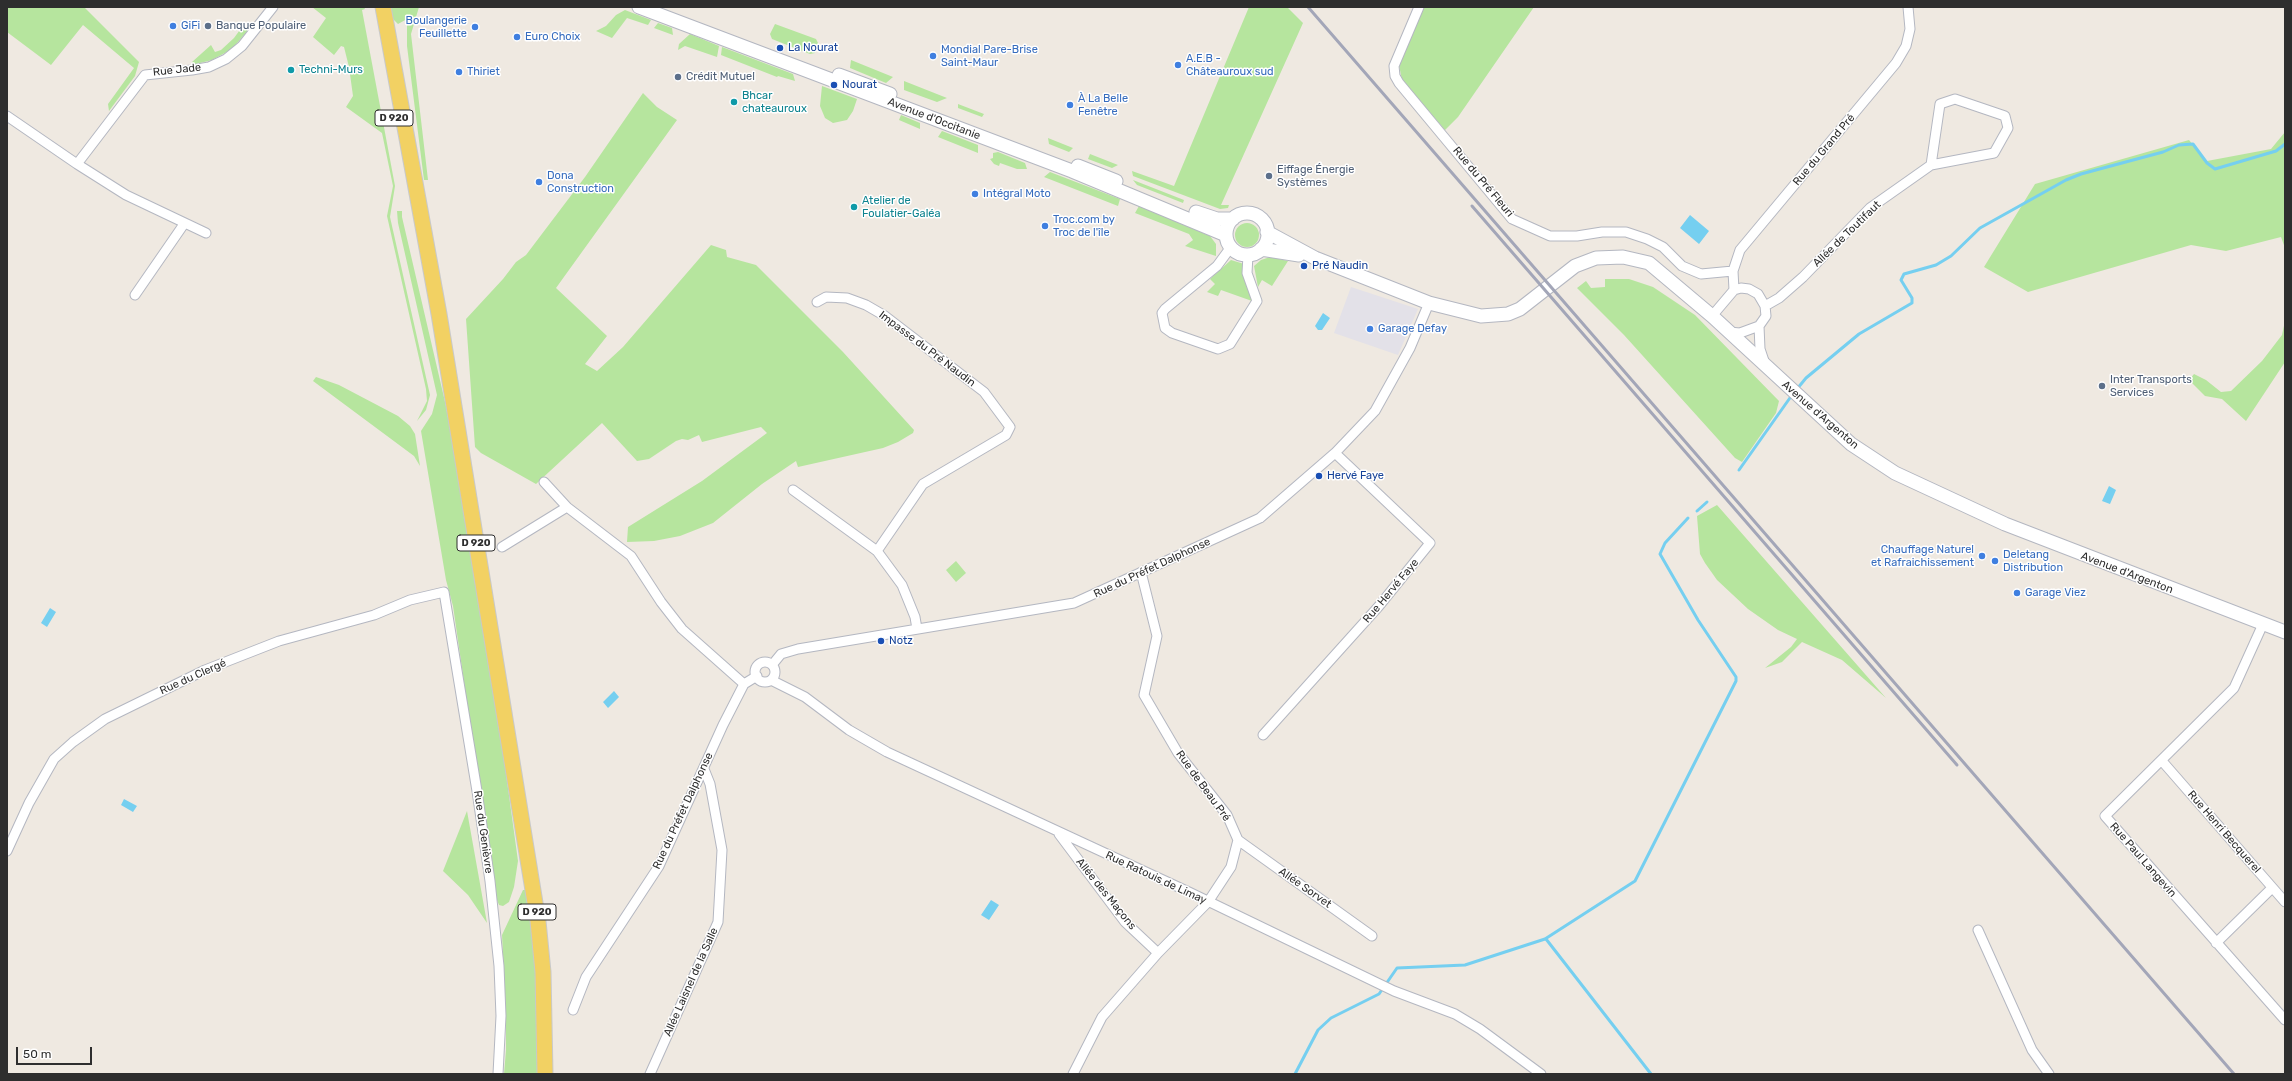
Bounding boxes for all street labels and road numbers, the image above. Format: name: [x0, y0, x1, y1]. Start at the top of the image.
street label: Rue Jade: [152, 61, 202, 79]
street label: Avenue d'Occitanie: [886, 95, 982, 143]
road number: D 920: [375, 110, 413, 126]
street label: Rue du Grand Pré: [1790, 112, 1858, 188]
street label: Rue du Pré Fleuri: [1450, 144, 1516, 220]
street label: Allée de Toutifaut: [1810, 198, 1884, 270]
street label: Impasse du Pré Naudin: [876, 308, 978, 390]
street label: Avenue d'Argenton: [1779, 378, 1861, 452]
road number: D 920: [457, 535, 495, 551]
street label: Rue du Préfet Dalphonse: [1091, 535, 1213, 601]
street label: Avenue d'Argenton: [2079, 549, 2175, 597]
street label: Rue Hervé Faye: [1360, 556, 1422, 626]
street label: Rue du Clergé: [158, 656, 228, 698]
street label: Rue de Beau Pré: [1173, 748, 1233, 824]
street label: Rue du Préfet Dalphonse: [650, 750, 716, 872]
street label: Rue Henri Becquerel: [2185, 788, 2263, 876]
street label: Rue du Genièvre: [471, 790, 495, 874]
street label: Rue Paul Langevin: [2107, 820, 2179, 900]
street label: Rue Ratouis de Limay: [1103, 849, 1209, 907]
street label: Allée des Maçons: [1073, 856, 1139, 932]
street label: Allée Sorvet: [1276, 865, 1334, 911]
road number: D 920: [518, 904, 556, 920]
street label: Allée Laisnel de la Salle: [661, 926, 721, 1038]

